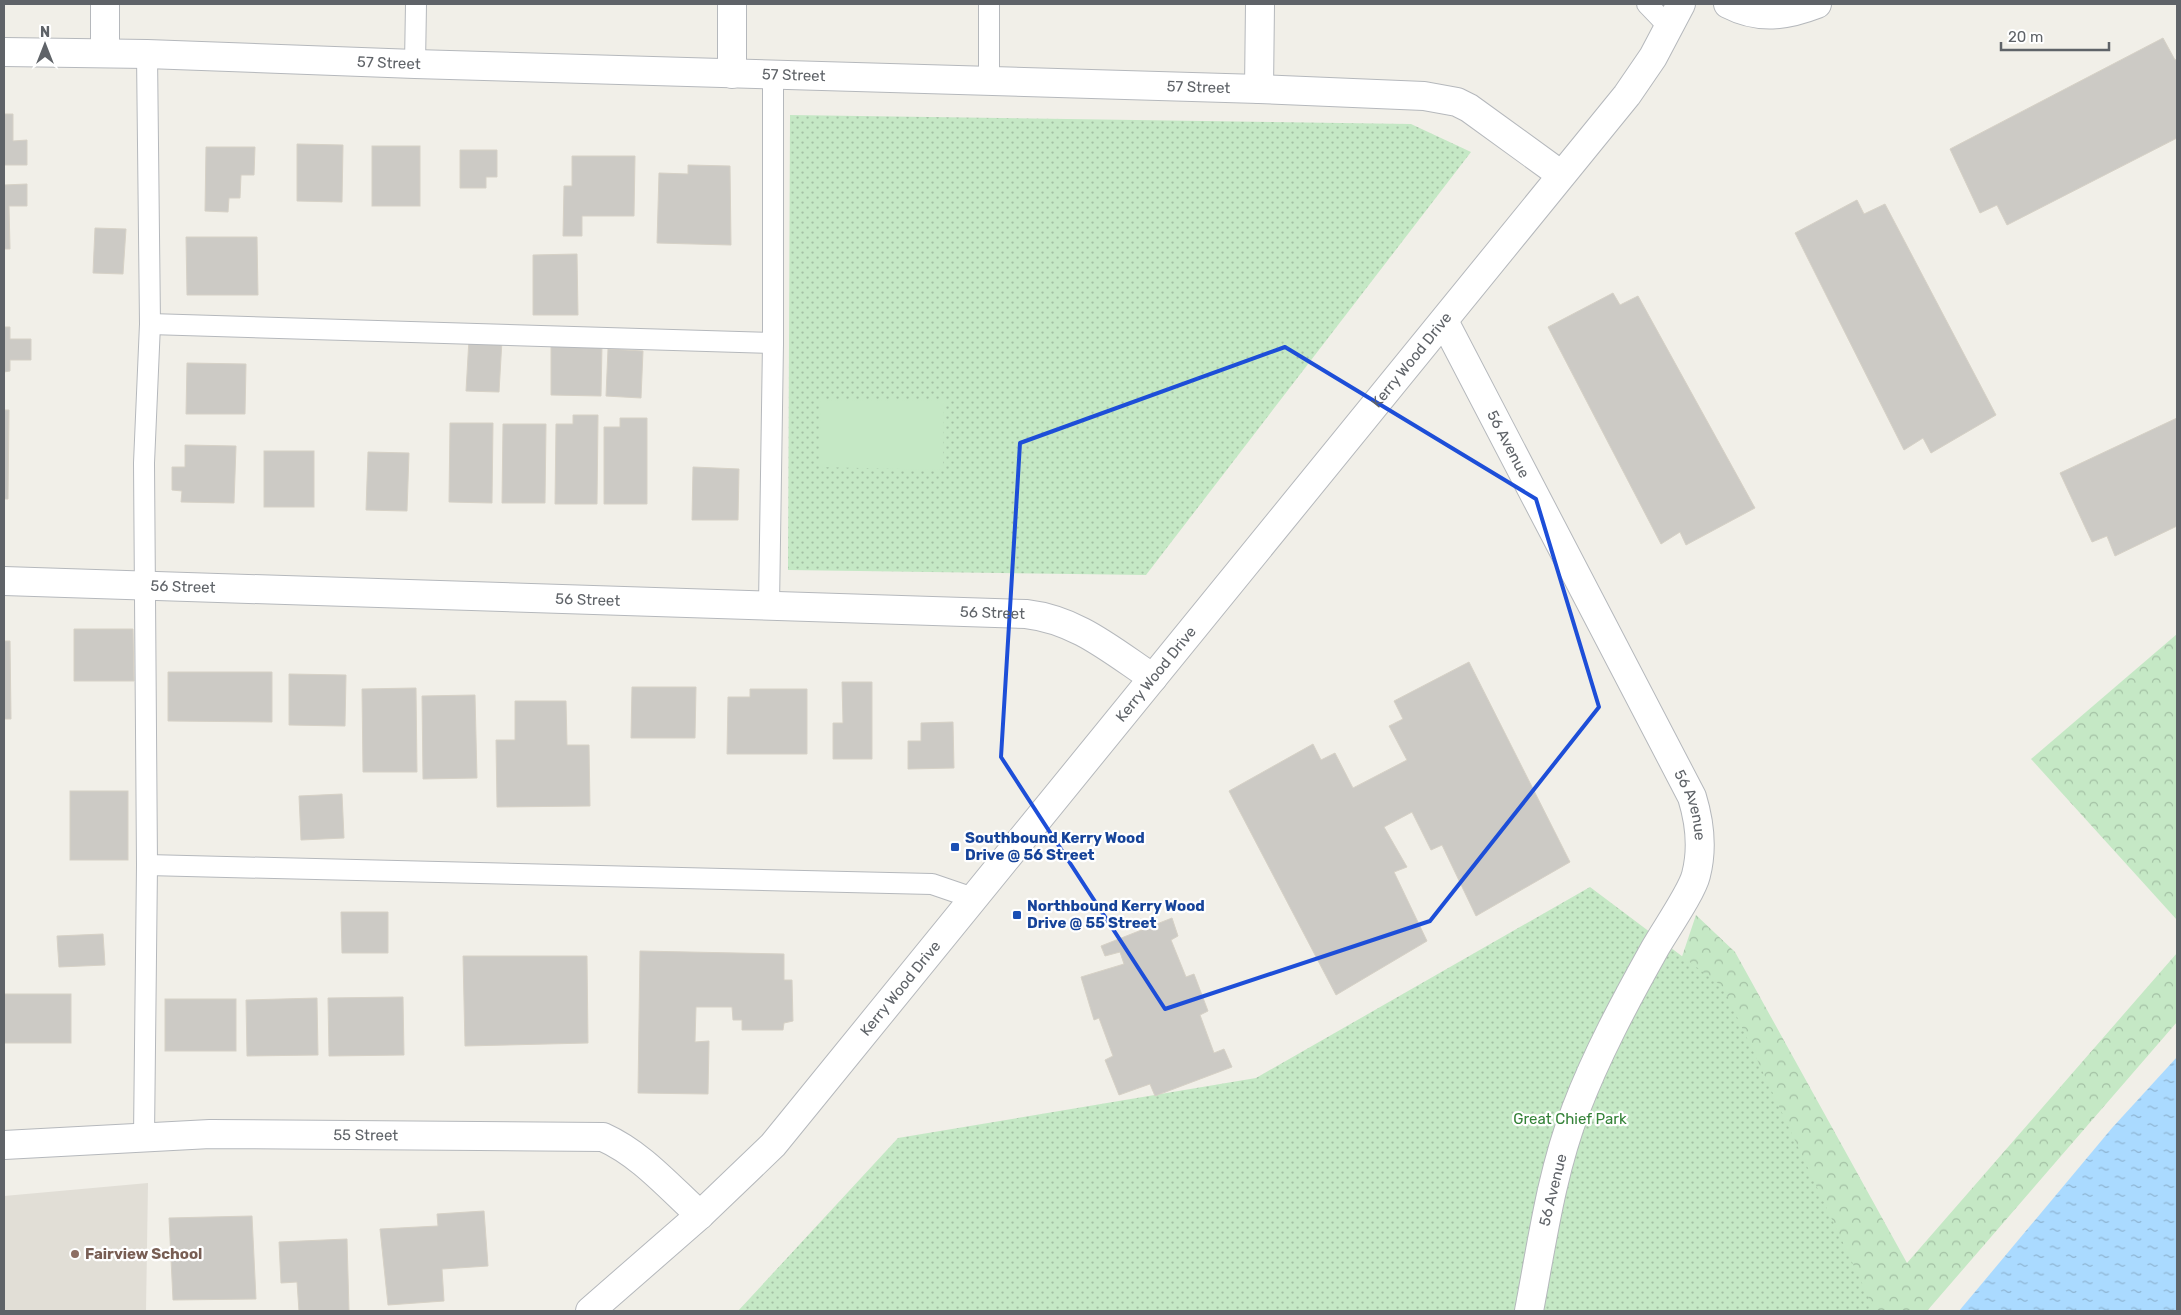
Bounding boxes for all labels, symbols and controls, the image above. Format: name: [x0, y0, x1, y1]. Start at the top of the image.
north arrow: [20, 20, 70, 70]
scale bar: [2001, 20, 2108, 52]
text: N: [40, 24, 50, 41]
text: 20 m: [2008, 28, 2043, 46]
street label: 57 Street: [357, 53, 421, 73]
street label: 57 Street: [762, 65, 826, 85]
street label: 57 Street: [1166, 77, 1231, 97]
street label: Kerry Wood Drive: [1367, 309, 1455, 411]
street label: 56 Avenue: [1483, 407, 1533, 481]
street label: 56 Street: [150, 577, 216, 597]
street label: 56 Street: [555, 590, 621, 610]
street label: 56 Street: [960, 603, 1025, 623]
street label: Kerry Wood Drive: [1112, 623, 1200, 725]
street label: 56 Avenue: [1670, 767, 1709, 841]
place label: Southbound Kerry Wood Drive @ 56 Street: [965, 829, 1145, 864]
marker: Southbound Kerry Wood Drive @ 56 Street: [949, 841, 961, 853]
place label: Northbound Kerry Wood Drive @ 55 Street: [1027, 897, 1205, 932]
marker: Northbound Kerry Wood Drive @ 55 Street: [1011, 909, 1023, 921]
street label: Kerry Wood Drive: [856, 937, 944, 1040]
park label: Great Chief Park: [1513, 1110, 1627, 1128]
street label: 55 Street: [333, 1126, 398, 1144]
street label: 56 Avenue: [1535, 1152, 1571, 1228]
place label: Fairview School: [85, 1245, 202, 1263]
marker: Fairview School: [69, 1248, 81, 1260]

